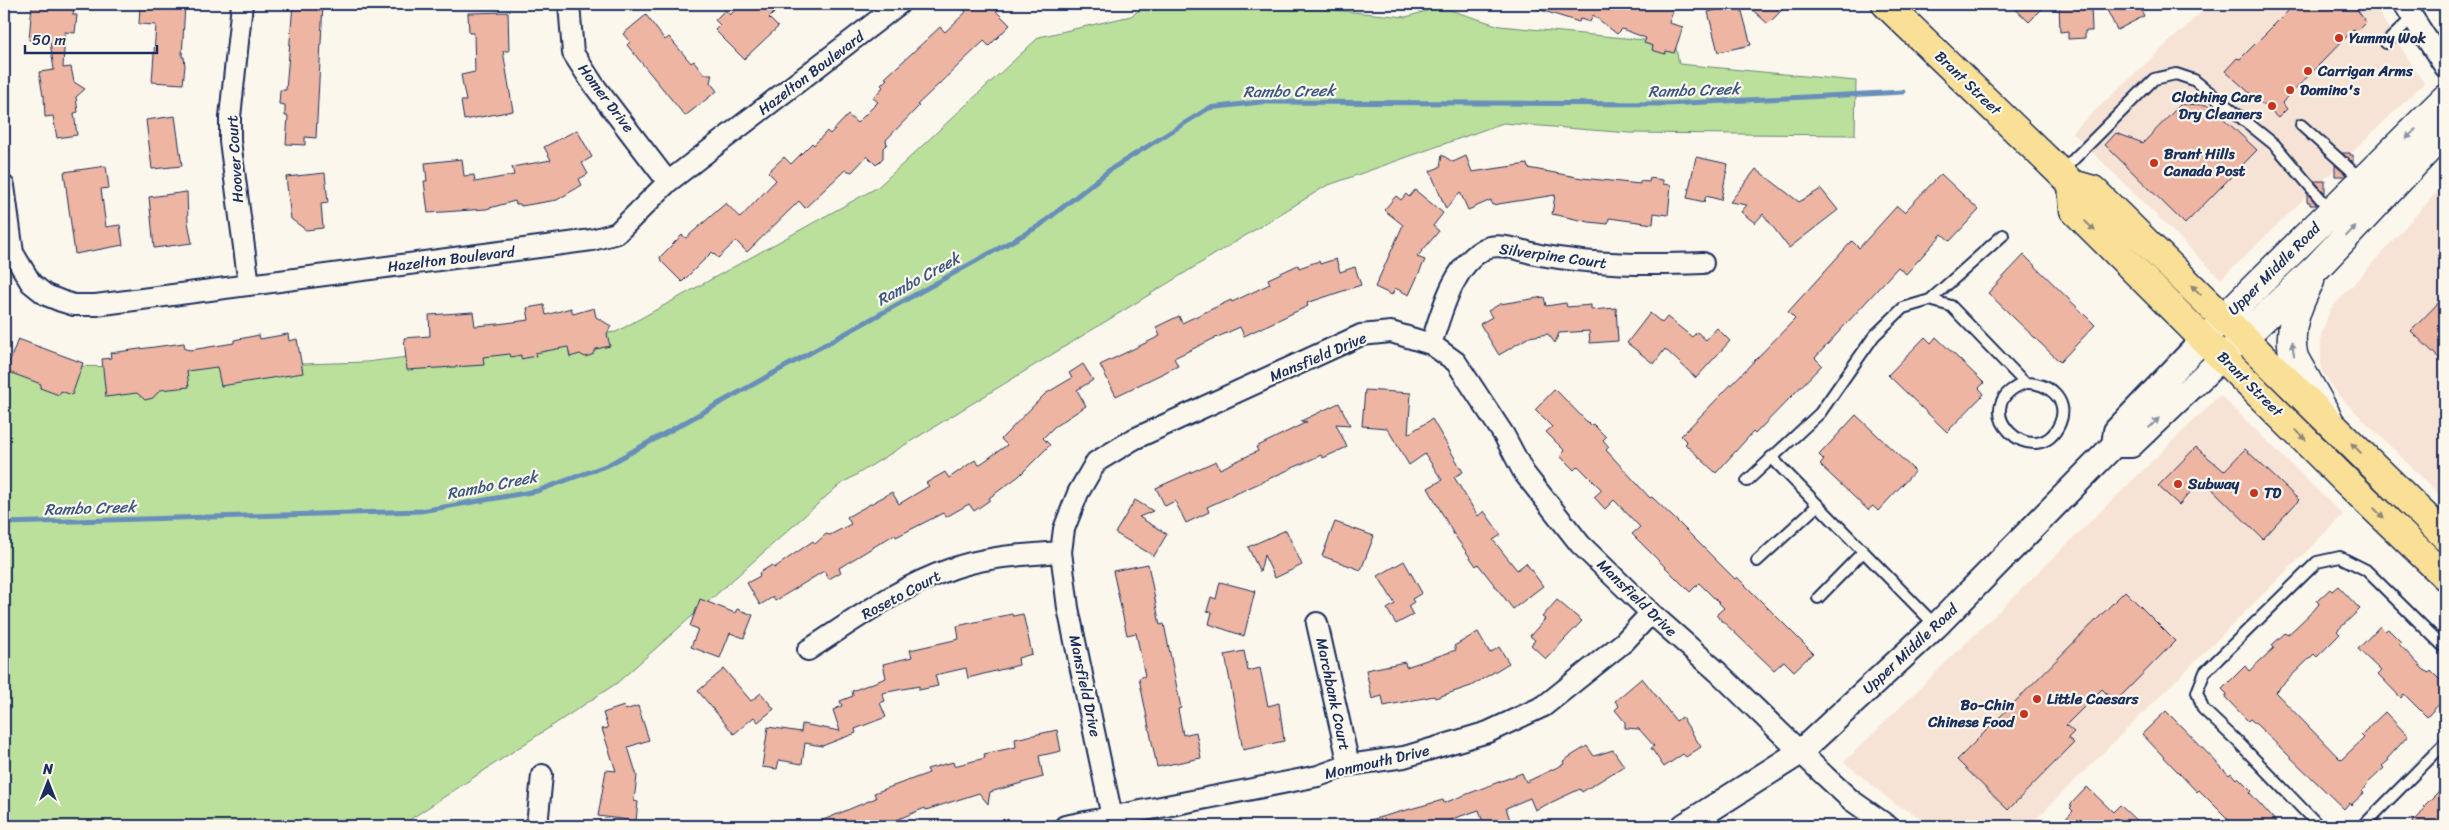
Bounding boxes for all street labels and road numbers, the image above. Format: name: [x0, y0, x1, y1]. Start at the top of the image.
street label: Hazelton Boulevard: [752, 23, 871, 122]
street label: Brant Street: [1928, 44, 2008, 122]
street label: Homer Drive: [571, 58, 641, 139]
street label: Hoover Court: [219, 114, 251, 204]
street label: Upper Middle Road: [2221, 215, 2328, 322]
street label: Silverpine Court: [1498, 236, 1609, 276]
street label: Hazelton Boulevard: [386, 238, 517, 280]
street label: Mansfield Drive: [1265, 325, 1371, 389]
street label: Brant Street: [2211, 345, 2290, 424]
street label: Mansfield Drive: [1591, 553, 1683, 644]
street label: Roseto Court: [857, 563, 946, 627]
street label: Upper Middle Road: [1856, 597, 1965, 701]
street label: Mansfield Drive: [1062, 633, 1109, 740]
street label: Marchbank Court: [1308, 635, 1358, 753]
street label: Monmouth Drive: [1322, 737, 1432, 787]

